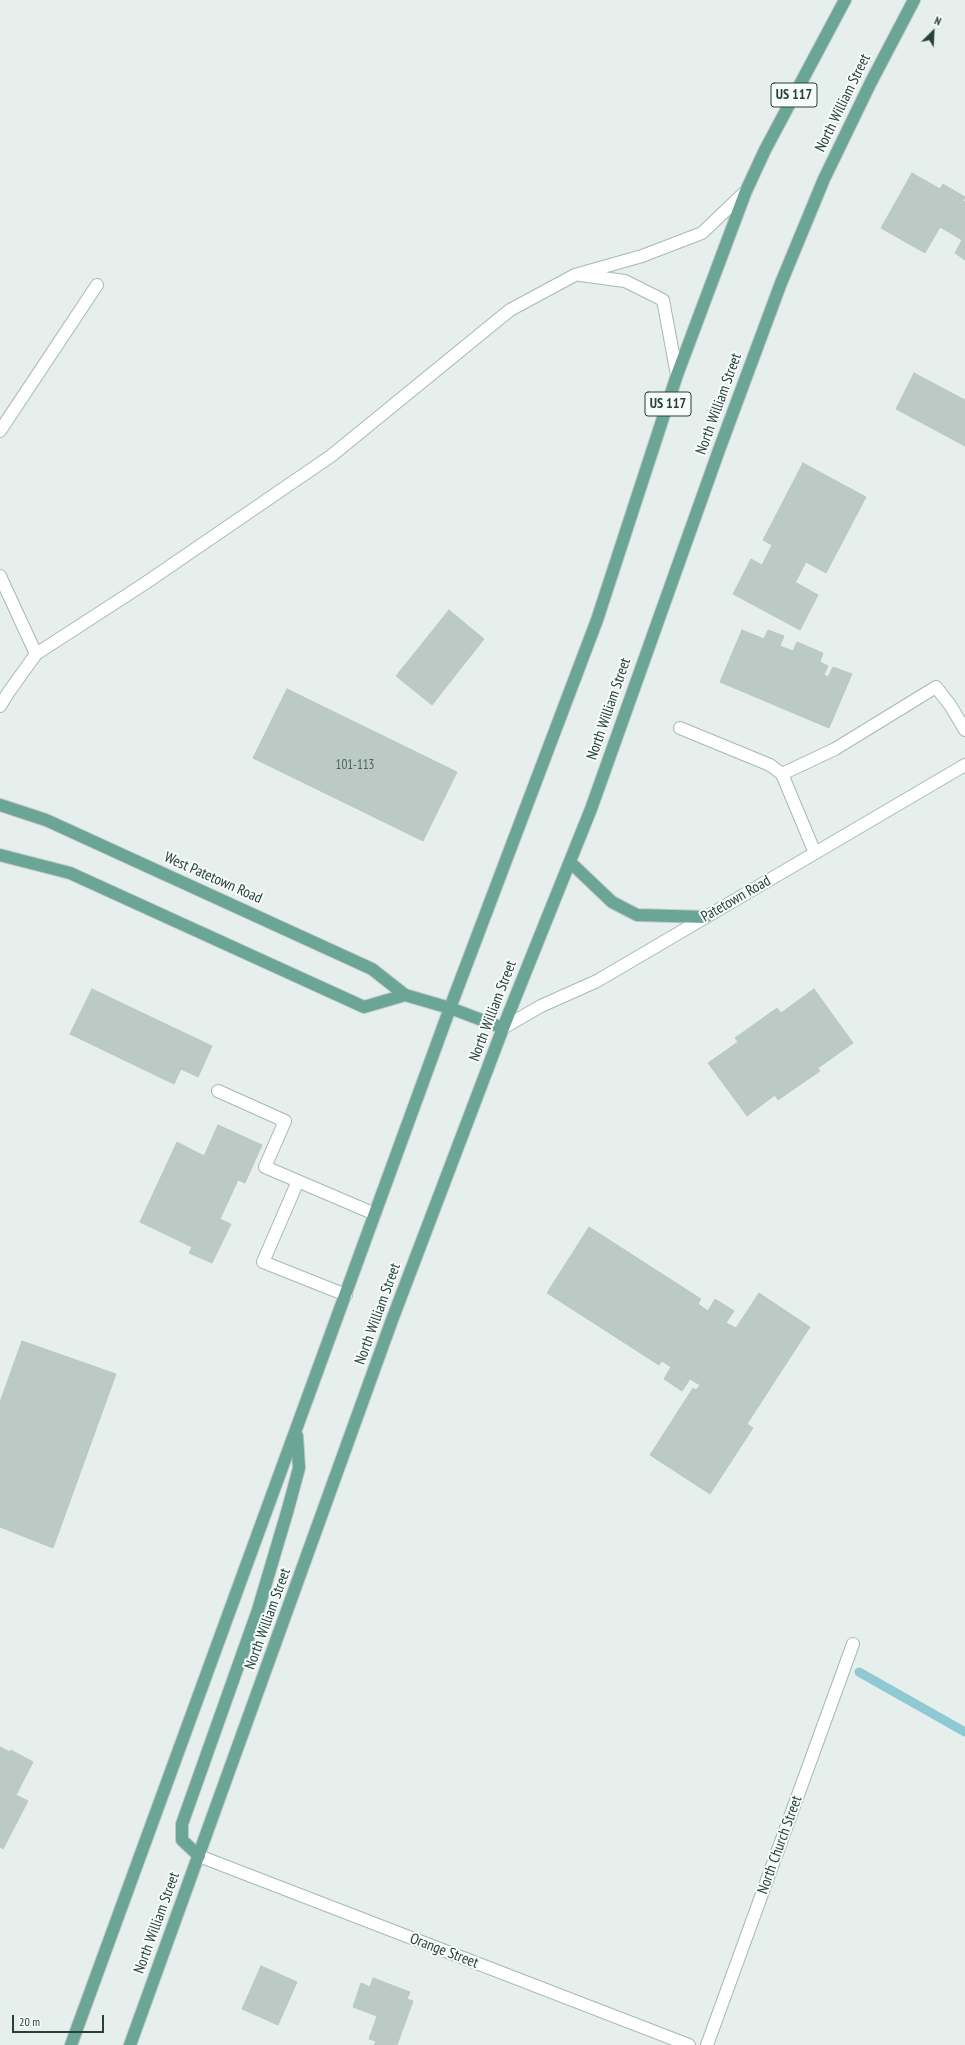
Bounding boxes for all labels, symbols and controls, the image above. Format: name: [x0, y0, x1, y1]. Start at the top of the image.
north arrow: [913, 12, 953, 52]
text: N: [932, 13, 943, 29]
street label: North William Street: [812, 51, 874, 155]
road number: US 117: [771, 83, 817, 107]
street label: North William Street: [692, 351, 746, 457]
road number: US 117: [645, 392, 691, 416]
street label: North William Street: [583, 656, 635, 762]
house number: 101-113: [336, 757, 374, 773]
street label: West Patetown Road: [161, 848, 265, 908]
street label: Patetown Road: [698, 872, 774, 926]
street label: North William Street: [466, 958, 520, 1064]
street label: North William Street: [351, 1261, 405, 1367]
street label: North William Street: [241, 1566, 295, 1672]
street label: North Church Street: [754, 1793, 806, 1897]
street label: North William Street: [130, 1870, 184, 1976]
street label: Orange Street: [407, 1930, 481, 1972]
scale bar: [14, 2007, 106, 2033]
text: 20 m: [19, 2014, 40, 2029]

